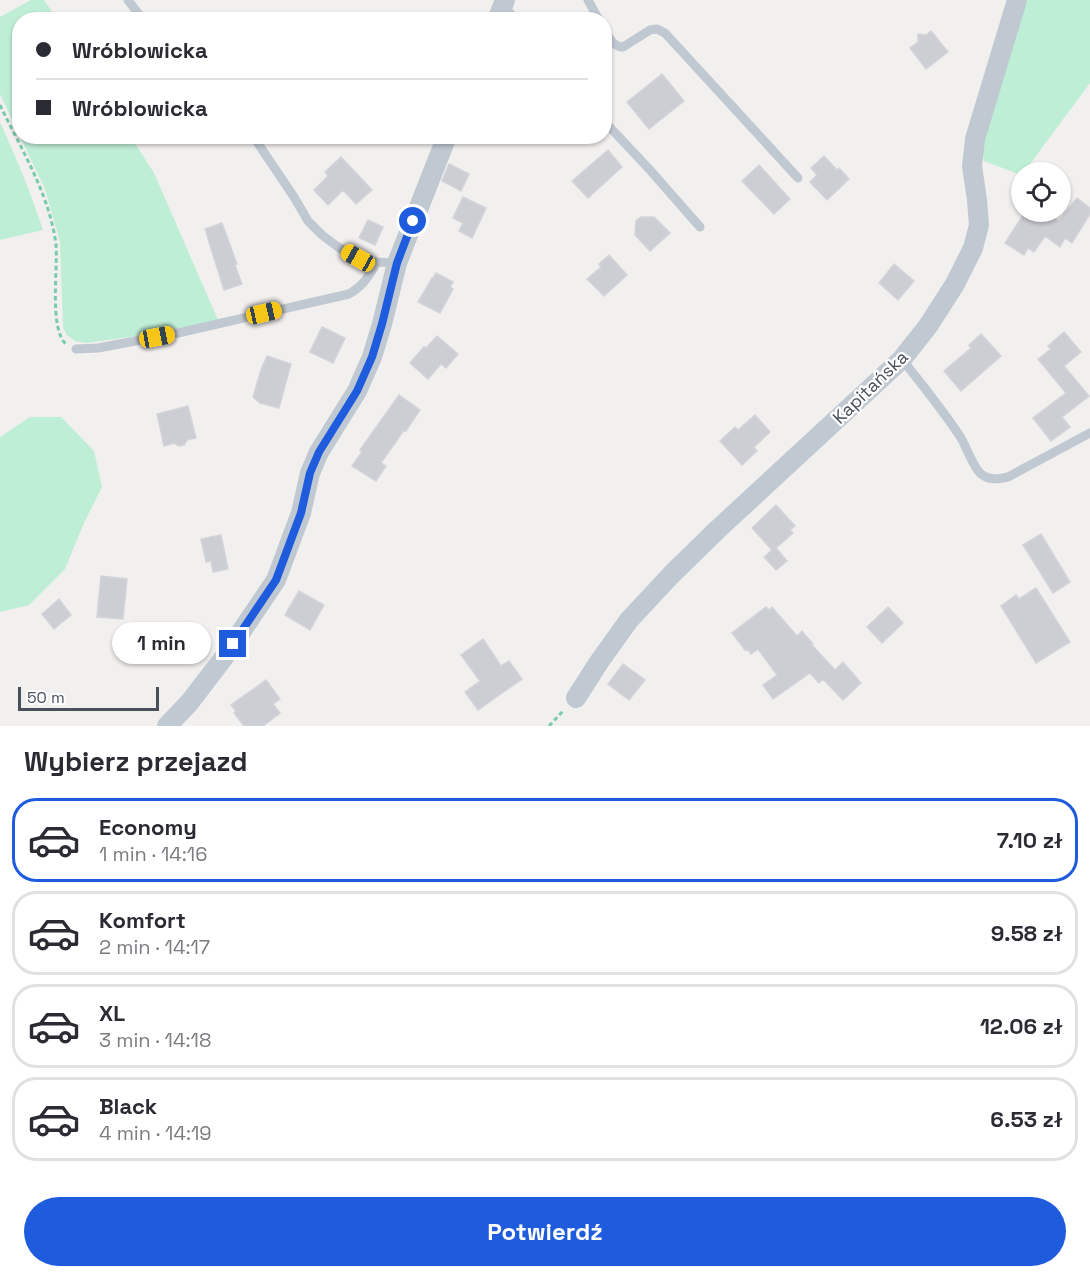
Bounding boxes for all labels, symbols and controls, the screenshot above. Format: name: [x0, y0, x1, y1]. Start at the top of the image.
text: Wróblowicka: [72, 36, 208, 64]
text: Wróblowicka: [72, 94, 208, 122]
map controls: [1011, 162, 1071, 222]
button: locate: [1011, 162, 1071, 222]
route start: [399, 207, 426, 234]
car: [338, 241, 378, 275]
car: [244, 300, 284, 326]
car: [138, 325, 176, 349]
street label: Kapitańska: [827, 345, 913, 429]
callout: 1 min: [113, 623, 212, 665]
text: 1 min: [137, 630, 186, 656]
route end: [219, 630, 246, 657]
scale bar: [18, 684, 159, 712]
text: 50 m: [27, 687, 65, 708]
text: Wybierz przejazd: [24, 744, 248, 779]
icon: car: [27, 813, 81, 867]
text: Economy: [99, 813, 197, 841]
text: 7.10 zł: [997, 826, 1063, 854]
text: 1 min · 14:16: [99, 841, 207, 867]
icon: car: [27, 906, 81, 960]
text: Komfort: [99, 906, 186, 934]
text: 9.58 zł: [991, 919, 1063, 947]
text: 2 min · 14:17: [99, 934, 210, 960]
icon: car: [27, 999, 81, 1053]
text: XL: [99, 999, 125, 1027]
text: 12.06 zł: [980, 1012, 1063, 1040]
text: 3 min · 14:18: [99, 1027, 211, 1053]
icon: car: [27, 1092, 81, 1146]
text: Black: [99, 1092, 157, 1120]
text: 6.53 zł: [990, 1105, 1063, 1133]
text: 4 min · 14:19: [99, 1120, 212, 1146]
button: Potwierdź: [24, 1197, 1066, 1266]

